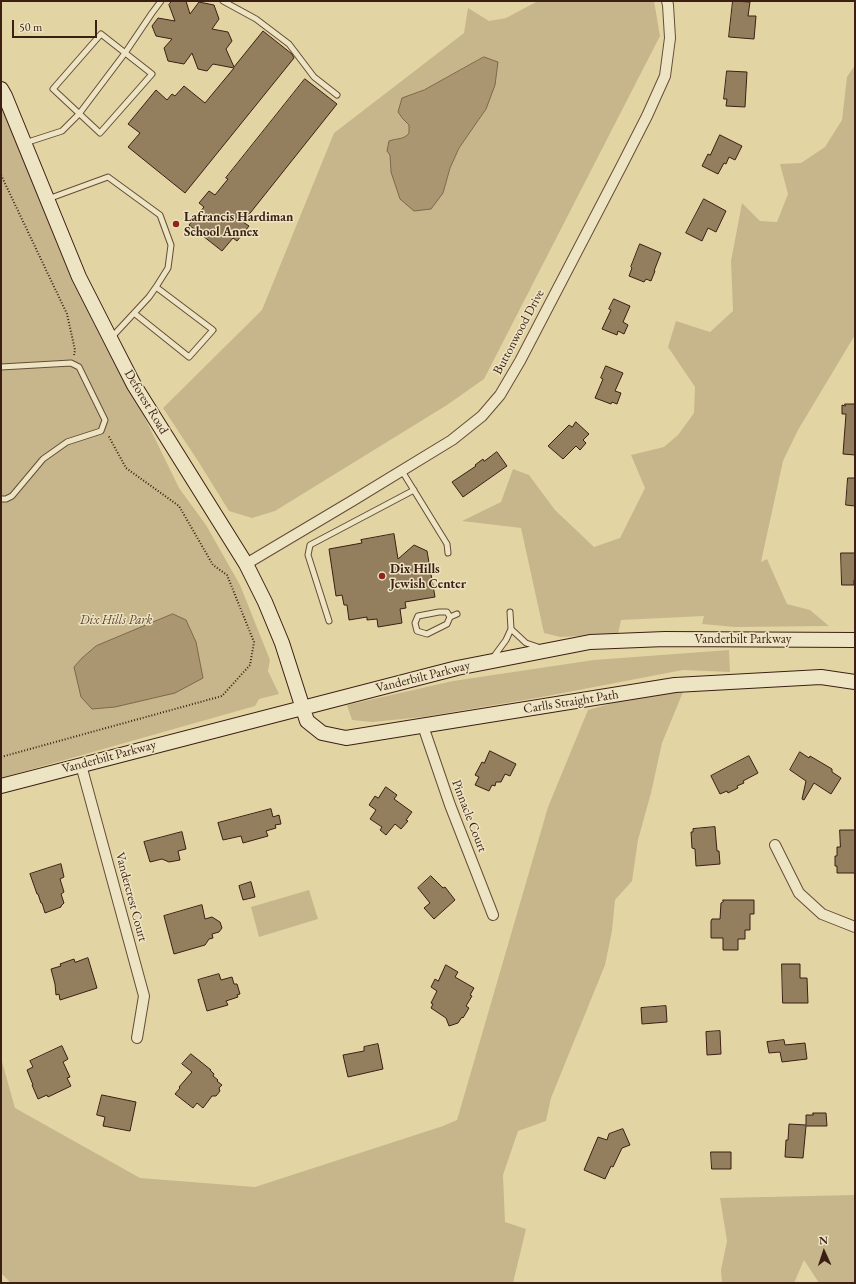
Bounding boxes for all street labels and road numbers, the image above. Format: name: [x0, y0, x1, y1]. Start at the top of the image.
street label: Buttonwood Drive: [490, 287, 548, 377]
street label: Deforest Road: [121, 367, 171, 437]
street label: Vanderbilt Parkway: [695, 631, 791, 647]
street label: Vanderbilt Parkway: [374, 658, 472, 696]
street label: Carlls Straight Path: [522, 687, 620, 717]
street label: Vanderbilt Parkway: [60, 737, 158, 777]
street label: Pinnacle Court: [448, 778, 490, 854]
street label: Vandercrest Court: [112, 851, 150, 943]

